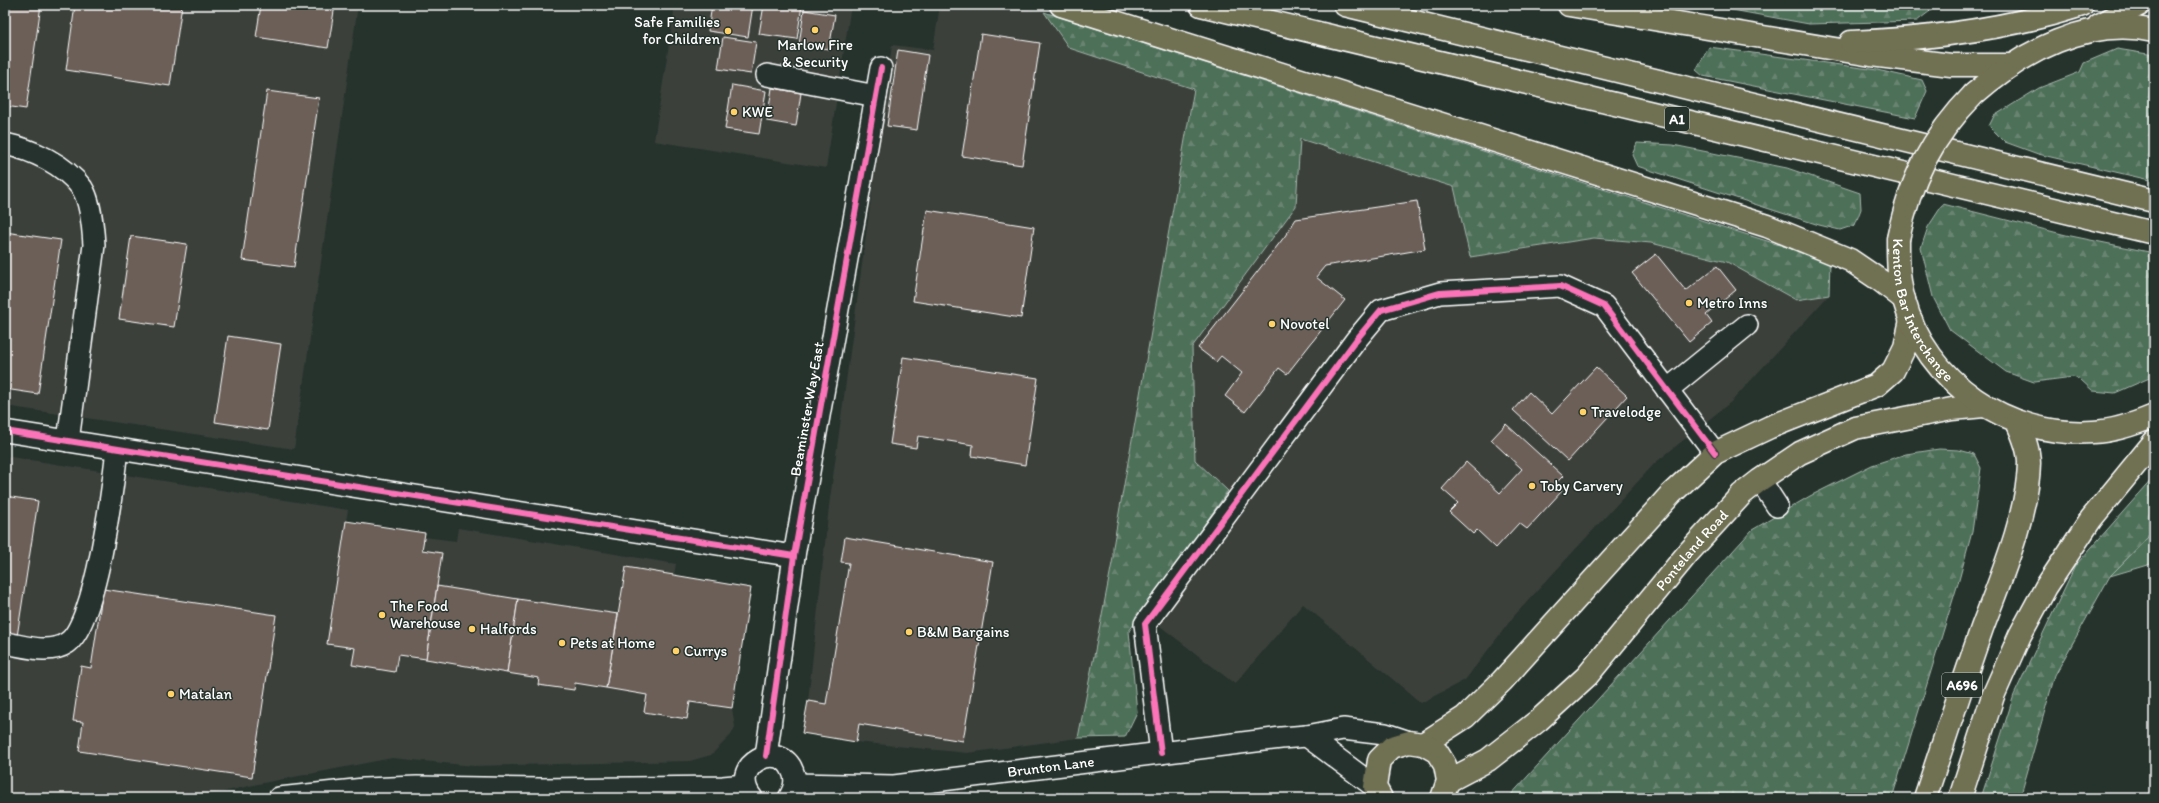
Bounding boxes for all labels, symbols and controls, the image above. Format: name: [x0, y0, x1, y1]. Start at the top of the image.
place label: Safe Families for Children: [634, 13, 721, 48]
marker: Marlow Fire & Security: [810, 25, 820, 35]
marker: Safe Families for Children: [723, 26, 733, 36]
place label: Marlow Fire & Security: [777, 36, 853, 71]
place label: KWE: [742, 103, 773, 121]
marker: KWE: [729, 107, 739, 117]
road number: A1: [1665, 107, 1689, 131]
street label: Kenton Bar Interchange: [1889, 239, 1957, 385]
place label: Metro Inns: [1697, 294, 1768, 312]
marker: Metro Inns: [1684, 298, 1694, 308]
place label: Novotel: [1280, 315, 1330, 333]
marker: Novotel: [1267, 319, 1277, 329]
street label: Beaminster Way East: [786, 340, 828, 478]
place label: Travelodge: [1591, 403, 1661, 421]
marker: Travelodge: [1578, 407, 1588, 417]
place label: Toby Carvery: [1540, 477, 1623, 495]
marker: Toby Carvery: [1527, 481, 1537, 491]
street label: Ponteland Road: [1652, 506, 1732, 594]
place label: The Food Warehouse: [390, 597, 461, 632]
marker: The Food Warehouse: [377, 610, 387, 620]
place label: Halfords: [480, 620, 537, 638]
place label: B&M Bargains: [917, 623, 1010, 641]
marker: Halfords: [467, 624, 477, 634]
marker: B&M Bargains: [904, 627, 914, 637]
place label: Pets at Home: [570, 634, 655, 652]
marker: Pets at Home: [557, 638, 567, 648]
place label: Currys: [684, 642, 728, 660]
marker: Currys: [671, 646, 681, 656]
road number: A696: [1942, 673, 1982, 697]
place label: Matalan: [179, 685, 233, 703]
marker: Matalan: [166, 689, 176, 699]
street label: Brunton Lane: [1006, 752, 1095, 781]

